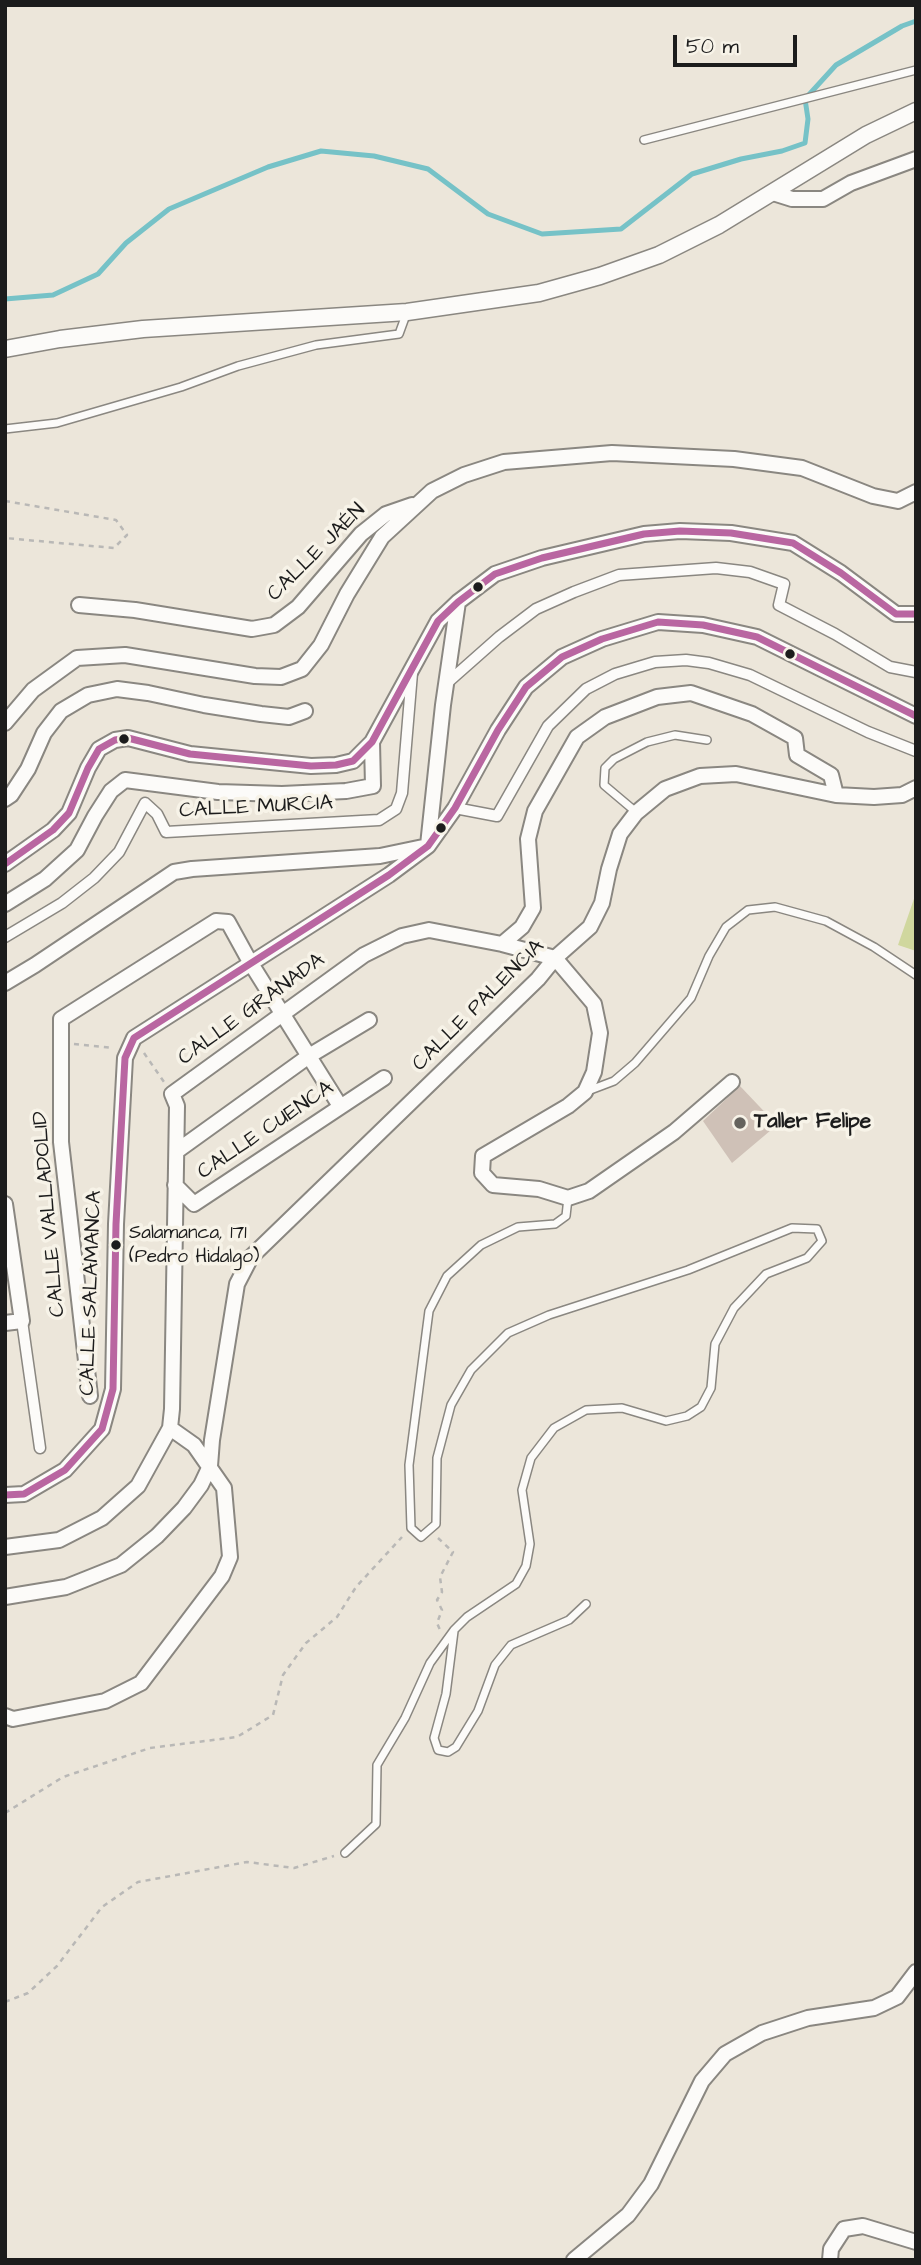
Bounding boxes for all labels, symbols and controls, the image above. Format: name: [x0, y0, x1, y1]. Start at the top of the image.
scale bar: [676, 21, 800, 65]
text: 50 m: [686, 32, 739, 61]
street label: CALLE JAÉN: [263, 499, 371, 607]
unlabelled marker: [471, 580, 485, 594]
unlabelled marker: [783, 647, 797, 661]
unlabelled marker: [117, 732, 131, 746]
street label: CALLE MURCIA: [179, 791, 333, 825]
unlabelled marker: [434, 821, 448, 835]
street label: CALLE PALENCIA: [408, 935, 550, 1077]
street label: CALLE GRANADA: [174, 948, 330, 1072]
street label: CALLE CUENCA: [193, 1076, 339, 1186]
street label: CALLE VALLADOLID: [28, 1110, 72, 1318]
place label: Taller Felipe: [754, 1110, 871, 1136]
marker: Taller Felipe: [732, 1115, 748, 1131]
street label: CALLE SALAMANCA: [76, 1190, 108, 1396]
place label: Salamanca, 171 (Pedro Hidalgo): [129, 1223, 260, 1267]
marker: Salamanca, 171 (Pedro Hidalgo): [109, 1238, 123, 1252]

